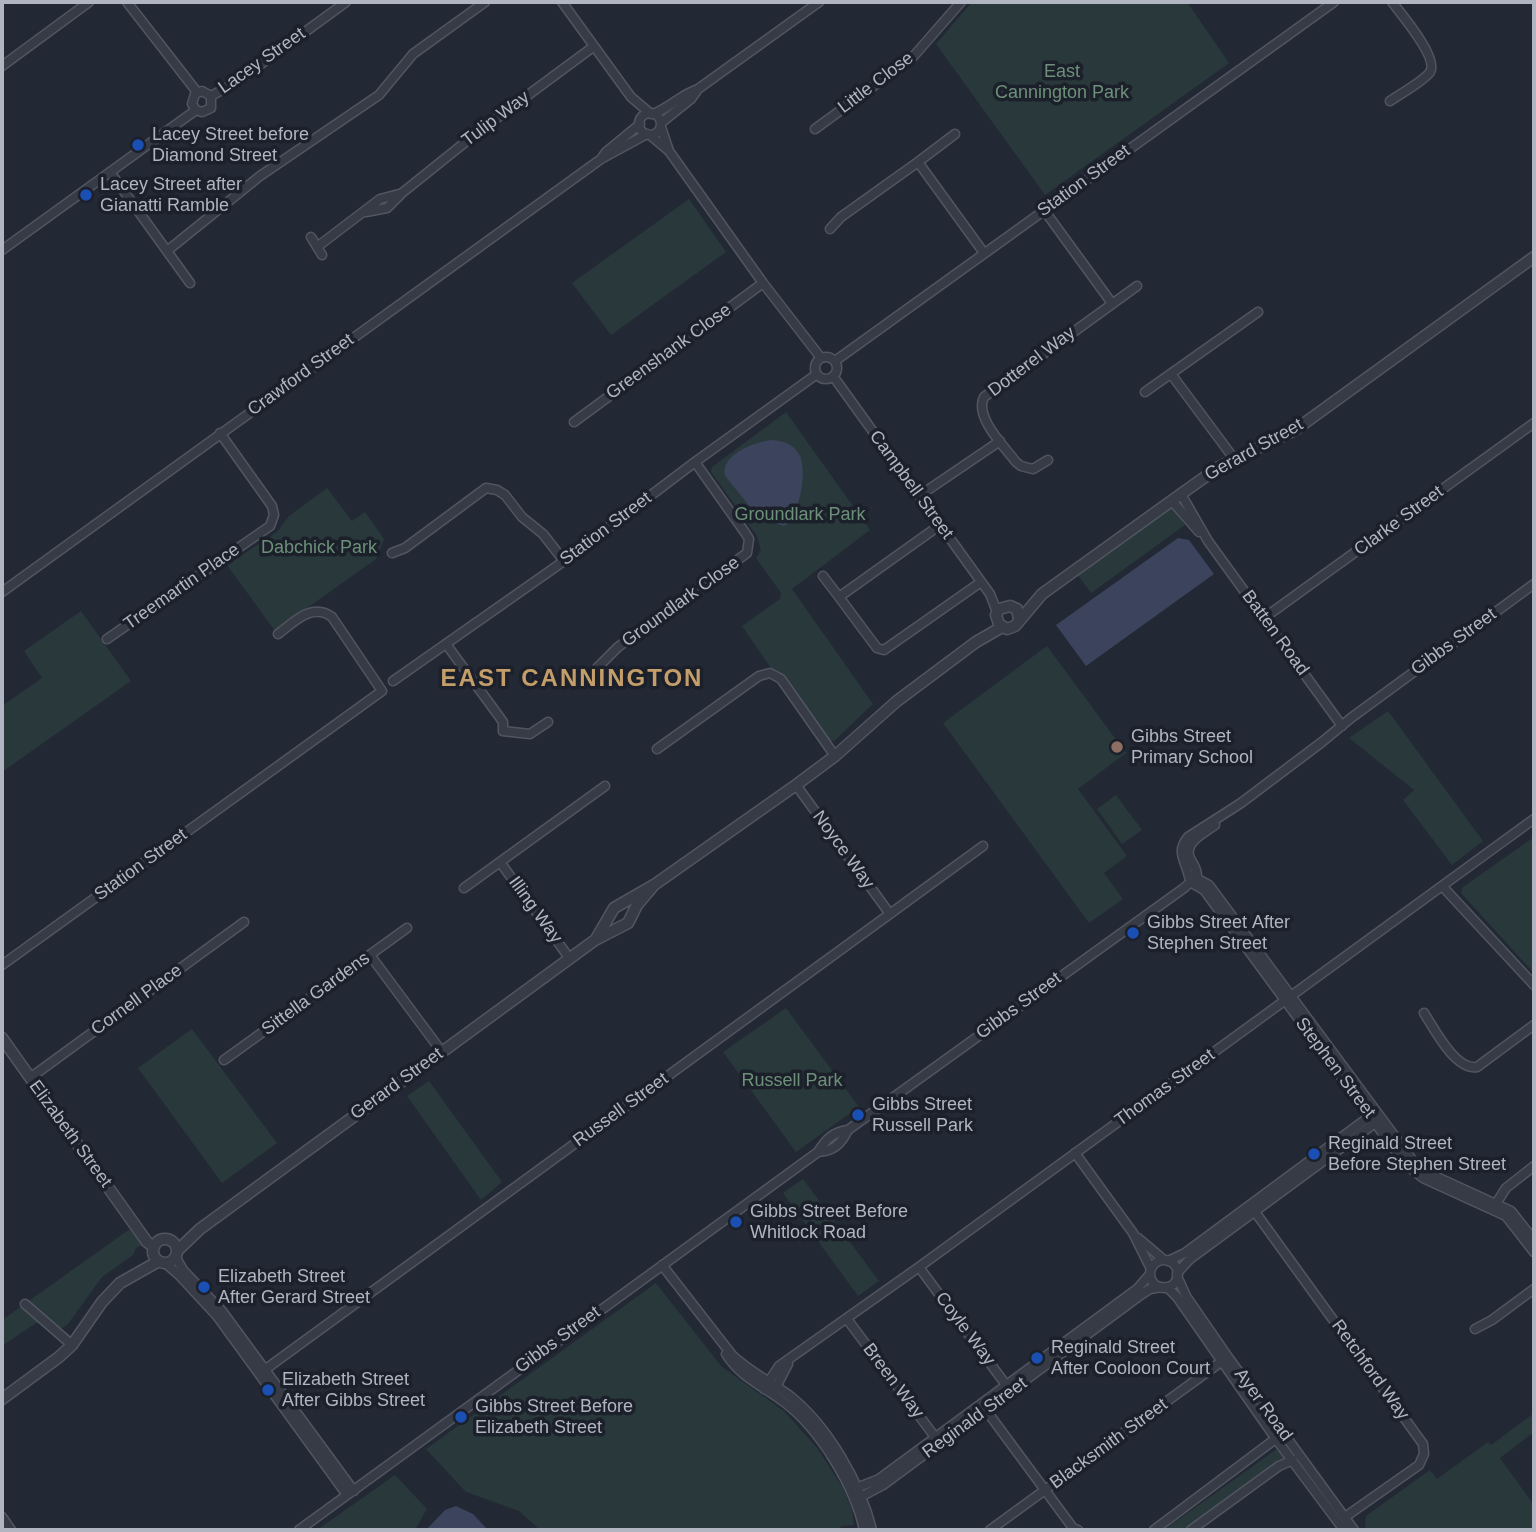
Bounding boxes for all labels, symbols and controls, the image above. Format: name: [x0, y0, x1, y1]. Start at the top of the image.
street label: Lacey Street: [214, 23, 310, 99]
street label: Little Close: [834, 48, 918, 118]
park label: East Cannington Park: [995, 61, 1129, 104]
street label: Tulip Way: [458, 87, 534, 151]
place label: Lacey Street before Diamond Street: [152, 124, 309, 166]
marker: Lacey Street before Diamond Street: [130, 137, 146, 153]
street label: Station Street: [1034, 140, 1134, 222]
place label: Lacey Street after Gianatti Ramble: [100, 174, 242, 216]
marker: Lacey Street after Gianatti Ramble: [78, 187, 94, 203]
street label: Greenshank Close: [602, 299, 736, 405]
street label: Dotterel Way: [984, 322, 1080, 402]
street label: Crawford Street: [244, 329, 358, 421]
street label: Gerard Street: [1201, 414, 1307, 486]
street label: Campbell Street: [864, 426, 958, 544]
street label: Clarke Street: [1350, 481, 1448, 561]
street label: Station Street: [556, 488, 656, 570]
park label: Groundlark Park: [734, 504, 866, 526]
park label: Dabchick Park: [261, 537, 377, 559]
street label: Treemartin Place: [120, 539, 244, 635]
street label: Groundlark Close: [618, 552, 744, 652]
street label: Batten Road: [1237, 586, 1313, 680]
street label: Gibbs Street: [1407, 604, 1501, 680]
district label: EAST CANNINGTON: [442, 665, 702, 693]
place label: Gibbs Street Primary School: [1131, 726, 1253, 768]
marker: Gibbs Street Primary School: [1109, 739, 1125, 755]
street label: Noyce Way: [807, 807, 879, 893]
street label: Station Street: [91, 824, 191, 906]
street label: Illing Way: [504, 872, 566, 948]
place label: Gibbs Street After Stephen Street: [1147, 912, 1290, 954]
marker: Gibbs Street After Stephen Street: [1125, 925, 1141, 941]
street label: Sittella Gardens: [258, 948, 374, 1040]
street label: Cornell Place: [87, 960, 187, 1040]
street label: Gibbs Street: [972, 968, 1066, 1044]
street label: Stephen Street: [1290, 1014, 1380, 1122]
street label: Gerard Street: [347, 1043, 447, 1125]
street label: Thomas Street: [1111, 1045, 1219, 1131]
street label: Russell Street: [569, 1068, 673, 1152]
park label: Russell Park: [741, 1070, 843, 1092]
street label: Elizabeth Street: [24, 1076, 116, 1192]
place label: Gibbs Street Russell Park: [872, 1094, 973, 1136]
marker: Gibbs Street Russell Park: [850, 1107, 866, 1123]
place label: Reginald Street Before Stephen Street: [1328, 1133, 1506, 1176]
marker: Reginald Street Before Stephen Street: [1306, 1146, 1322, 1162]
place label: Gibbs Street Before Whitlock Road: [750, 1201, 908, 1244]
marker: Gibbs Street Before Whitlock Road: [728, 1214, 744, 1230]
place label: Elizabeth Street After Gerard Street: [218, 1266, 370, 1308]
marker: Elizabeth Street After Gerard Street: [196, 1279, 212, 1295]
street label: Coyle Way: [930, 1288, 1000, 1370]
street label: Gibbs Street: [511, 1302, 605, 1378]
street label: Retchford Way: [1326, 1316, 1414, 1424]
place label: Reginald Street After Cooloon Court: [1051, 1337, 1210, 1380]
street label: Breen Way: [858, 1339, 928, 1423]
marker: Reginald Street After Cooloon Court: [1029, 1350, 1045, 1366]
street label: Ayer Road: [1229, 1364, 1297, 1446]
place label: Elizabeth Street After Gibbs Street: [282, 1369, 425, 1412]
street label: Reginald Street: [918, 1373, 1032, 1463]
marker: Elizabeth Street After Gibbs Street: [260, 1382, 276, 1398]
street label: Blacksmith Street: [1046, 1394, 1172, 1494]
place label: Gibbs Street Before Elizabeth Street: [475, 1396, 633, 1438]
marker: Gibbs Street Before Elizabeth Street: [453, 1409, 469, 1425]

